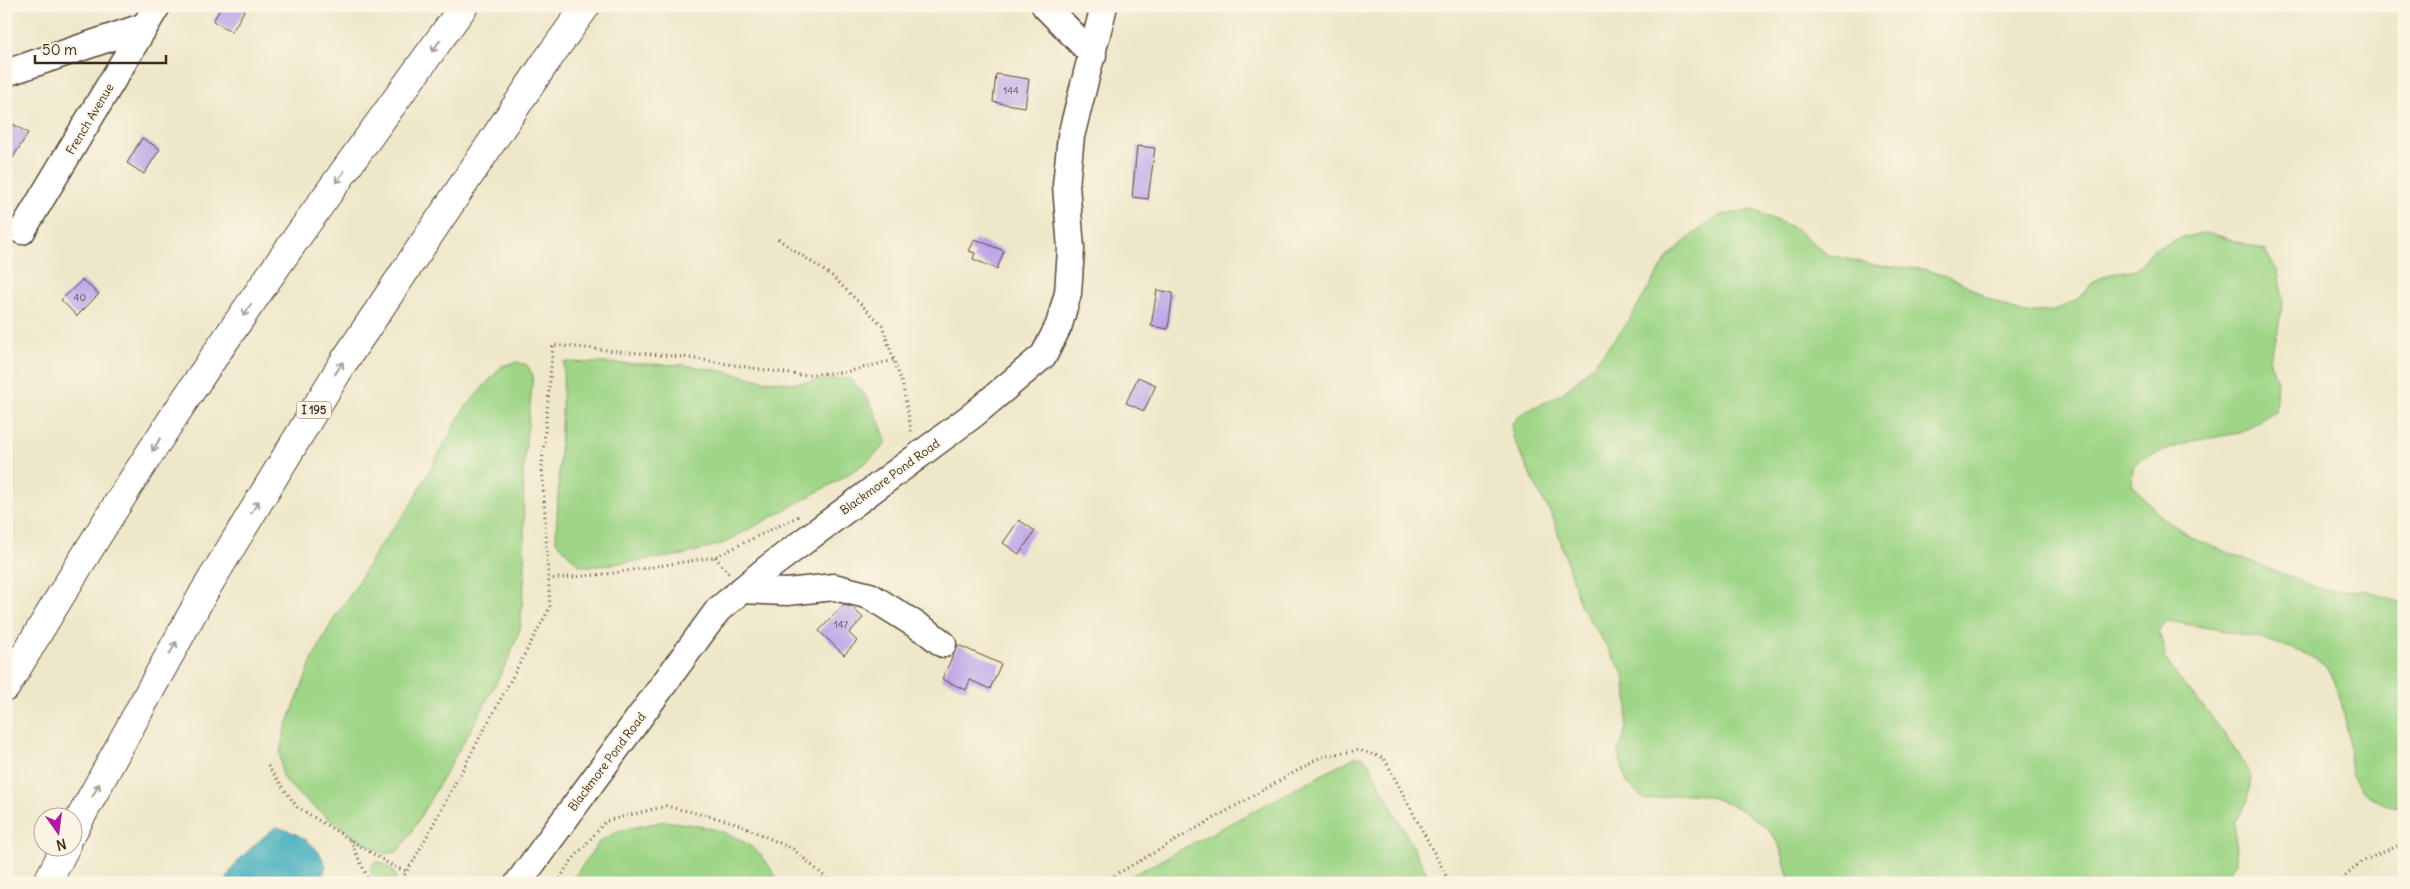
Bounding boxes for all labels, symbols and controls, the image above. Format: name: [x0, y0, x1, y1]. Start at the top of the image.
scale bar: [35, 32, 166, 64]
one-way arrow: [430, 39, 441, 52]
text: 50 m: [42, 40, 77, 59]
street label: French Avenue: [62, 80, 117, 157]
house number: 144: [1003, 84, 1019, 97]
one-way arrow: [334, 170, 345, 183]
house number: 40: [74, 291, 86, 304]
one-way arrow: [242, 303, 252, 317]
one-way arrow: [335, 362, 345, 376]
road number: I 195: [296, 402, 332, 418]
street label: Blackmore Pond Road: [837, 435, 942, 518]
one-way arrow: [150, 437, 160, 451]
one-way arrow: [250, 501, 260, 515]
house number: 147: [834, 618, 848, 631]
one-way arrow: [168, 640, 178, 655]
street label: Blackmore Pond Road: [565, 710, 649, 814]
one-way arrow: [91, 784, 101, 798]
north arrow: [32, 806, 82, 856]
text: N: [54, 835, 68, 855]

